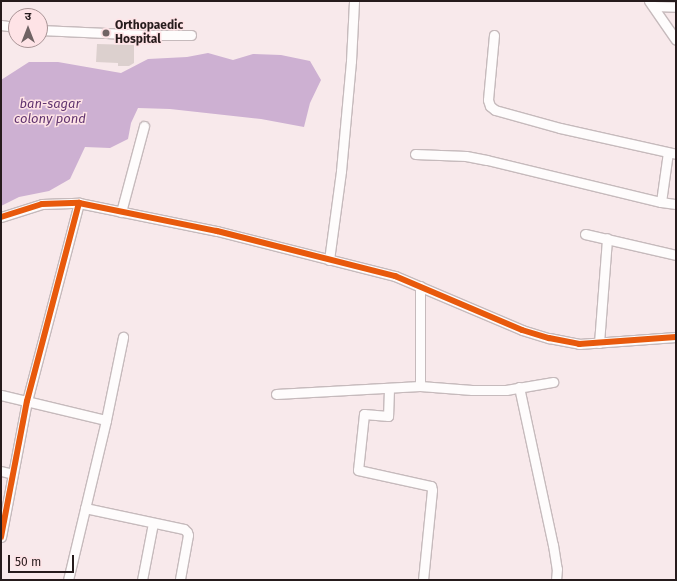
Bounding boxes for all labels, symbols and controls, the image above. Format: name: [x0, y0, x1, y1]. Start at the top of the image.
north arrow: [8, 8, 48, 48]
text: उ: [25, 10, 31, 23]
place label: Orthopaedic Hospital: [115, 19, 183, 47]
marker: Orthopaedic Hospital: [100, 27, 112, 39]
water label: ban-sagar colony pond: [14, 97, 86, 128]
scale bar: [10, 547, 76, 573]
text: 50 m: [15, 555, 41, 569]

